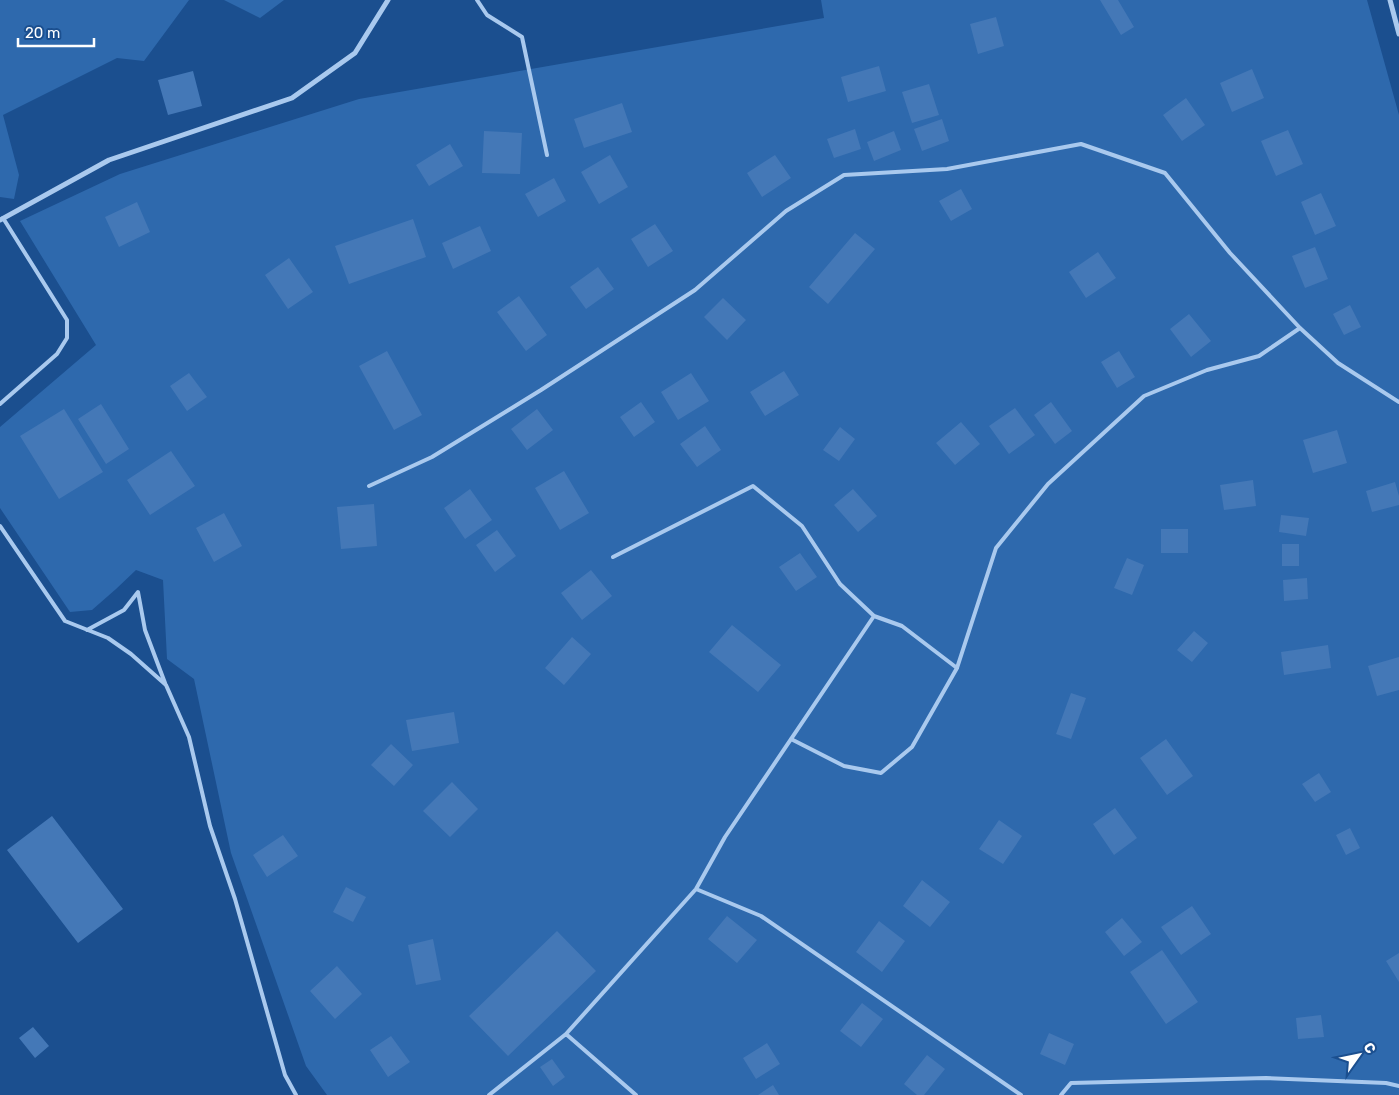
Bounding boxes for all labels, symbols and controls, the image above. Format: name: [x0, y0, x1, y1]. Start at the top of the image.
scale bar: [18, 15, 94, 47]
text: 20 m: [25, 24, 60, 42]
north arrow: [1334, 1030, 1384, 1080]
text: С: [1360, 1039, 1379, 1057]

